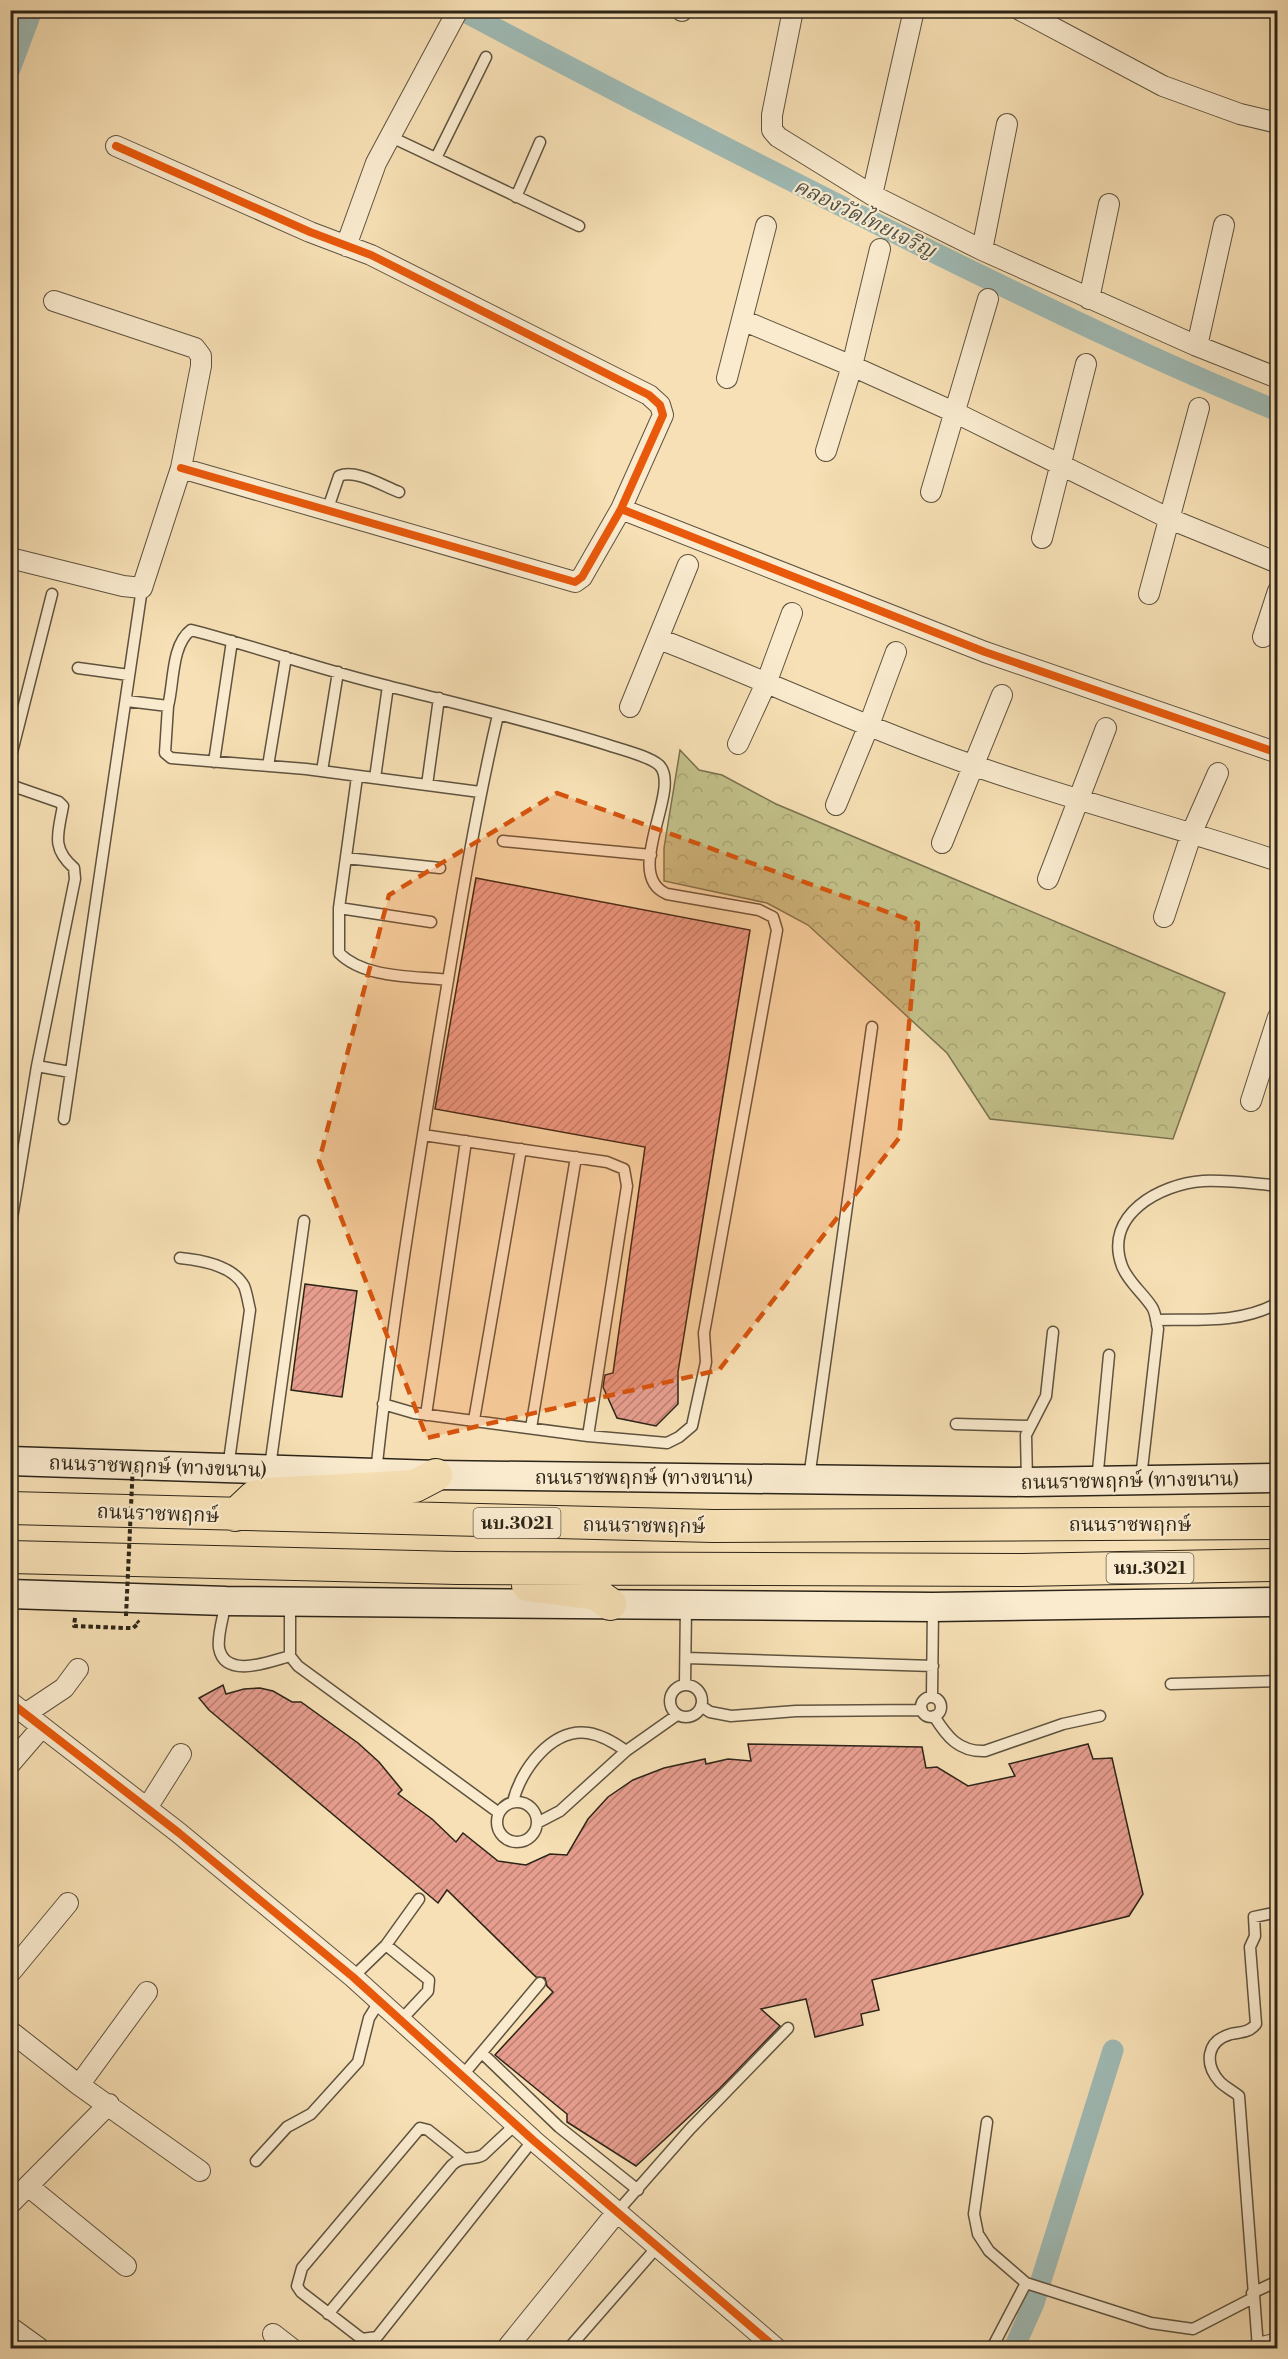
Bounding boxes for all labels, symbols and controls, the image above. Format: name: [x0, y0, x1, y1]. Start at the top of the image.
water label: คลองวัดไทยเจริญ: [790, 171, 942, 265]
street label: ถนนราชพฤกษ์ (ทางขนาน): [48, 1451, 268, 1484]
street label: ถนนราชพฤกษ์ (ทางขนาน): [535, 1466, 753, 1491]
street label: ถนนราชพฤกษ์ (ทางขนาน): [1020, 1467, 1240, 1496]
street label: ถนนราชพฤกษ์: [96, 1500, 220, 1529]
road number: นบ.3021: [474, 1508, 560, 1538]
street label: ถนนราชพฤกษ์: [582, 1513, 706, 1540]
street label: ถนนราชพฤกษ์: [1069, 1513, 1192, 1538]
road number: นบ.3021: [1106, 1553, 1194, 1583]

